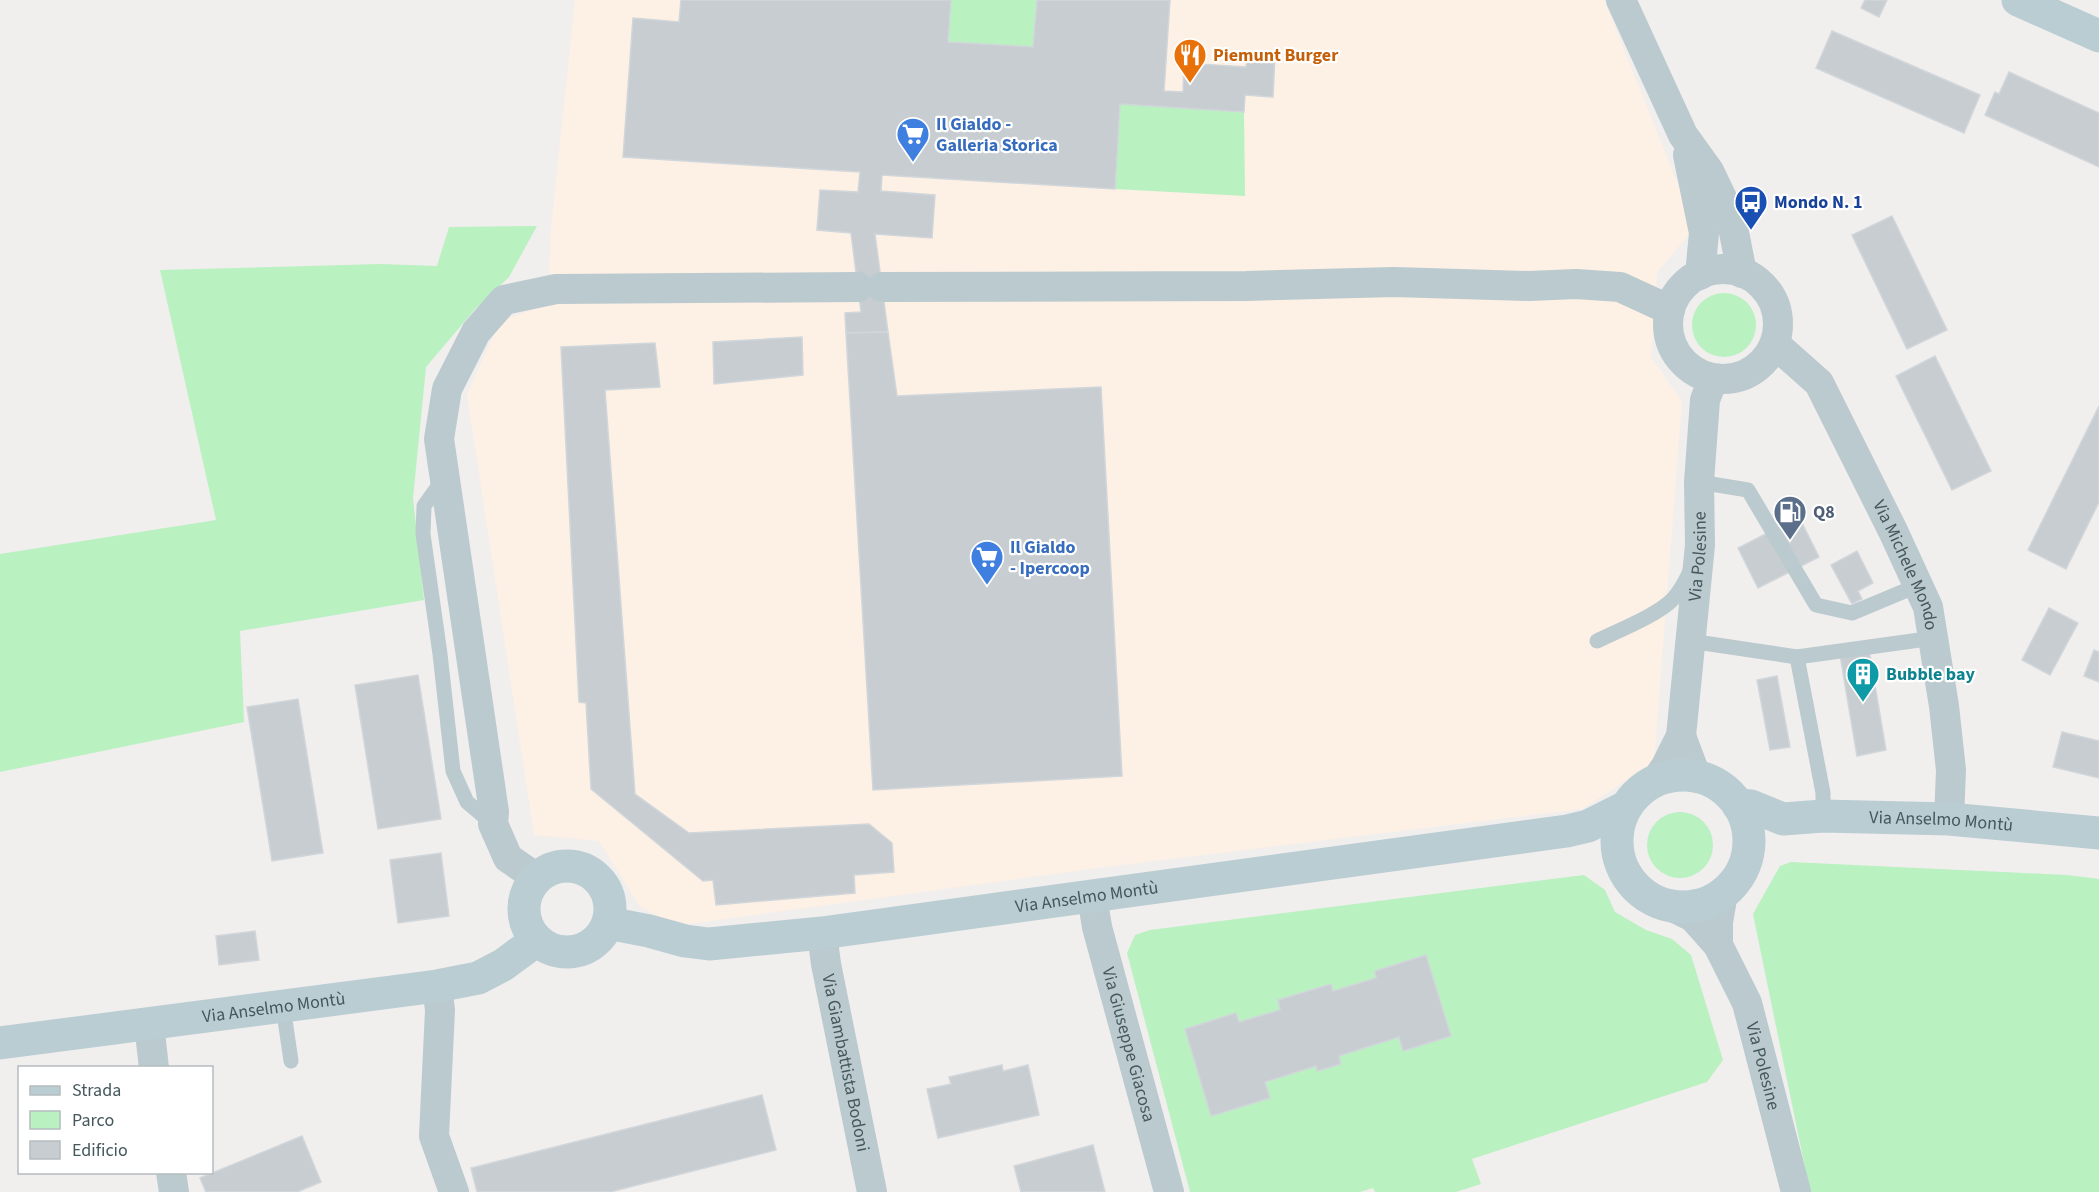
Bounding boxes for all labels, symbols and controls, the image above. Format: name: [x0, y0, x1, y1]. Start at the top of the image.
restaurant icon: Piemunt Burger: [1172, 37, 1208, 84]
place label: Piemunt Burger: [1213, 43, 1339, 68]
place label: Il Gialdo - Galleria Storica: [936, 112, 1058, 158]
supermarket icon: Il Gialdo - Galleria Storica: [895, 116, 931, 163]
bus stop icon: Mondo N. 1: [1733, 184, 1769, 231]
place label: Mondo N. 1: [1774, 190, 1862, 215]
fuel station icon: Q8: [1772, 494, 1808, 541]
street label: Via Michele Mondo: [1866, 496, 1944, 632]
place label: Q8: [1813, 500, 1835, 525]
street label: Via Polesine: [1682, 511, 1713, 603]
place label: Il Gialdo - Ipercoop: [1010, 535, 1090, 581]
supermarket icon: Il Gialdo - Ipercoop: [969, 539, 1005, 586]
building icon: Bubble bay: [1845, 656, 1881, 703]
place label: Bubble bay: [1886, 662, 1975, 687]
street label: Via Anselmo Montù: [1869, 805, 2014, 838]
street label: Via Anselmo Montù: [1014, 875, 1160, 919]
street label: Via Giuseppe Giacosa: [1095, 964, 1161, 1125]
street label: Via Giambattista Bodoni: [815, 972, 876, 1154]
street label: Via Anselmo Montù: [201, 986, 347, 1030]
street label: Via Polesine: [1739, 1019, 1786, 1113]
legend: [18, 1066, 213, 1174]
text: Strada: [72, 1078, 121, 1103]
text: Parco: [72, 1108, 114, 1133]
text: Edificio: [72, 1138, 128, 1163]

